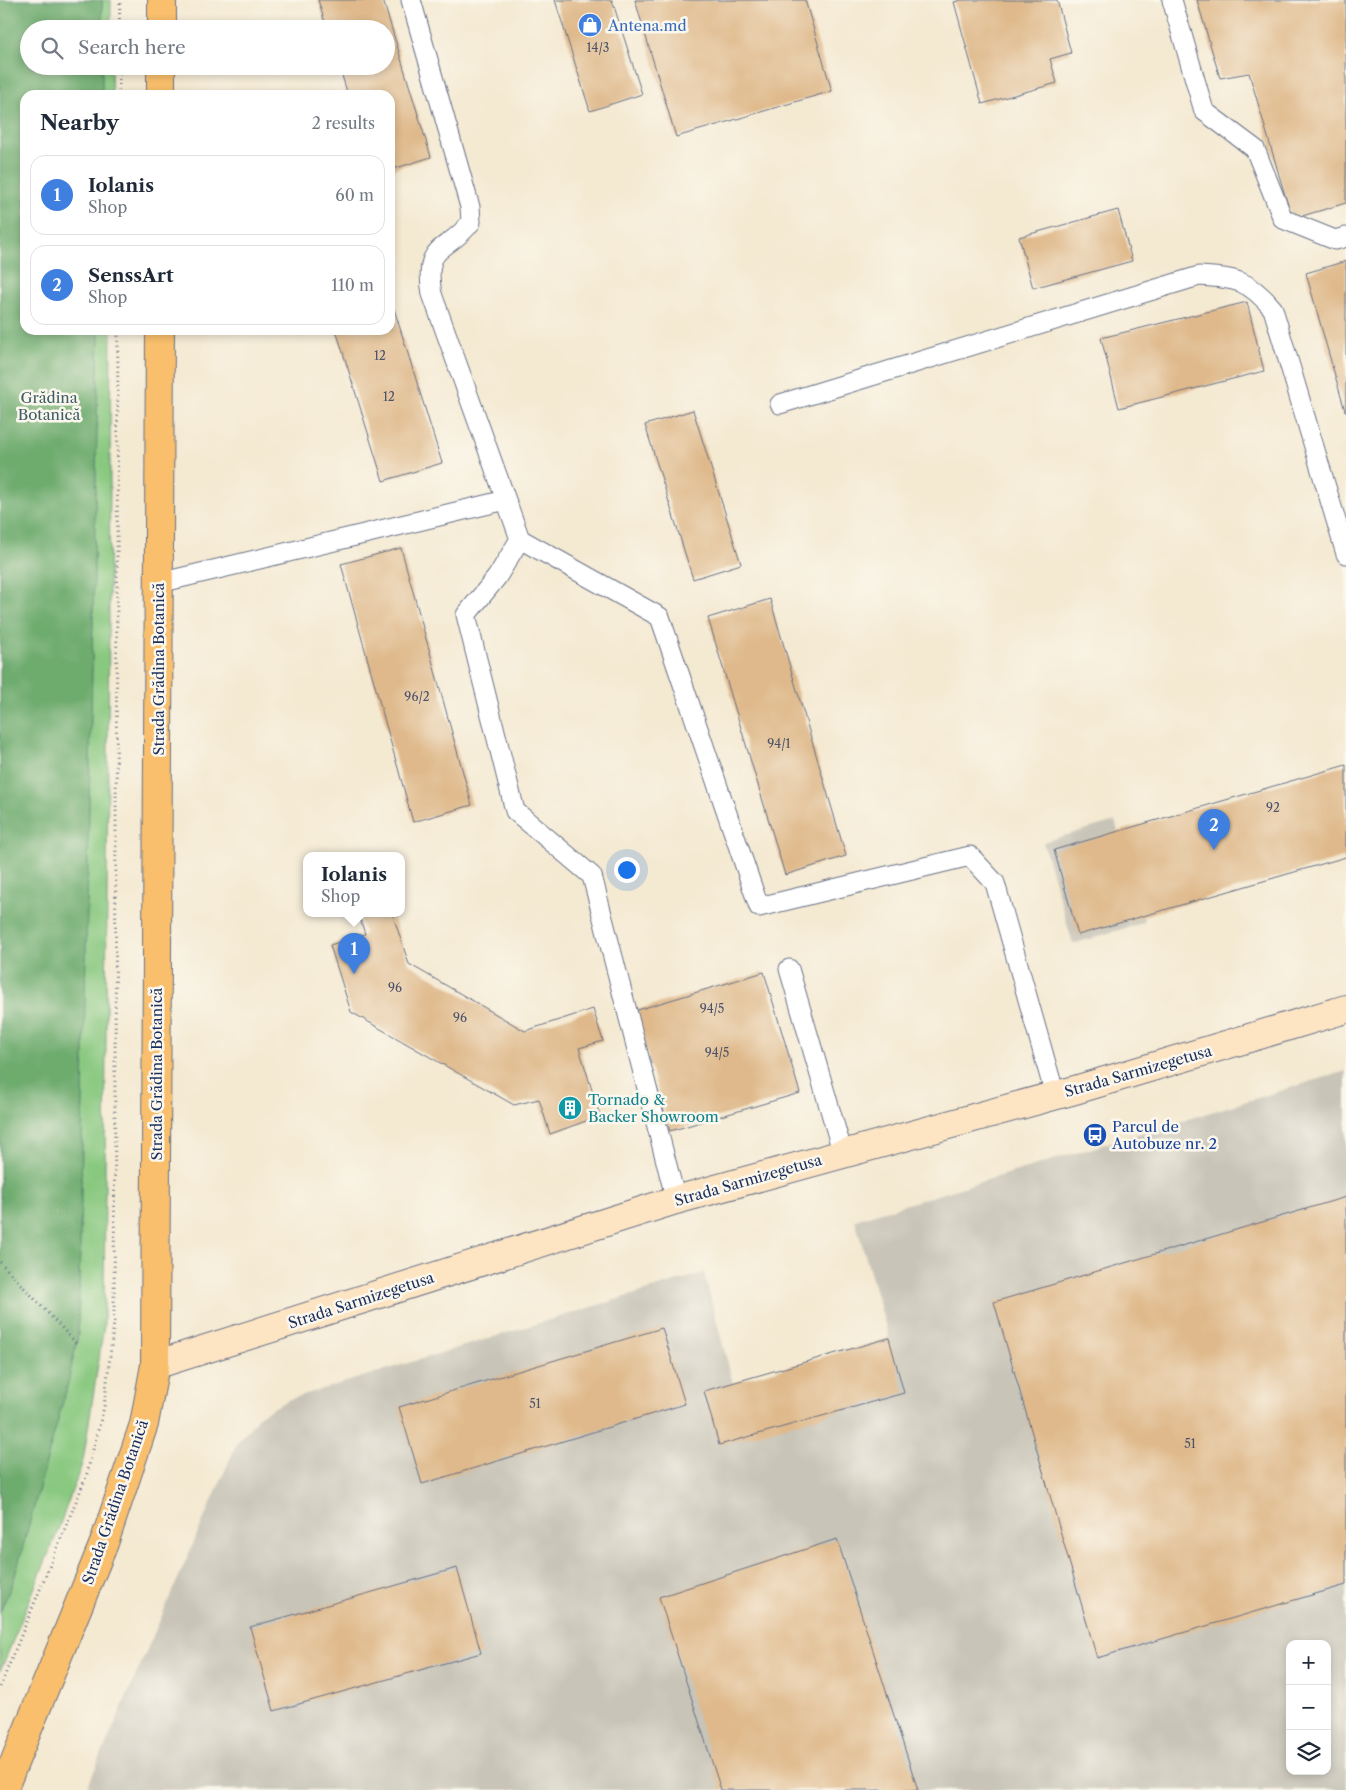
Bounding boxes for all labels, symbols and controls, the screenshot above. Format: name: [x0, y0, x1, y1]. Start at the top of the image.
shop icon: Antena.md: [577, 12, 603, 38]
place label: Antena.md: [607, 16, 687, 35]
search box: [20, 20, 395, 75]
icon: search: [38, 34, 66, 62]
text: Search here: [78, 36, 186, 59]
house number: 14/3: [587, 40, 609, 55]
text: Nearby: [40, 110, 119, 135]
text: 2 results: [312, 113, 375, 133]
text: Iolanis: [88, 174, 154, 197]
text: 1: [53, 185, 61, 205]
text: 60 m: [335, 185, 374, 205]
text: Shop: [88, 197, 127, 217]
text: SenssArt: [88, 264, 174, 287]
text: 2: [52, 275, 62, 295]
text: 110 m: [331, 275, 374, 295]
text: Shop: [88, 287, 127, 307]
house number: 12: [374, 348, 386, 363]
park label: Grădina Botanică: [18, 388, 80, 424]
house number: 12: [383, 389, 395, 404]
street label: Strada Grădina Botanică: [149, 582, 168, 756]
house number: 96/2: [404, 689, 430, 704]
house number: 94/1: [767, 736, 791, 751]
house number: 92: [1266, 800, 1280, 815]
pin: 2: [1198, 809, 1230, 850]
popup: [303, 852, 405, 917]
your location: [614, 857, 640, 883]
text: Iolanis: [321, 863, 387, 886]
text: Shop: [321, 886, 360, 906]
pin: 1: [338, 933, 370, 974]
house number: 96: [388, 980, 402, 995]
street label: Strada Grădina Botanică: [147, 987, 166, 1161]
house number: 94/5: [700, 1001, 724, 1016]
house number: 96: [453, 1010, 467, 1025]
street label: Strada Sarmizegetusa: [1062, 1041, 1214, 1101]
house number: 94/5: [705, 1045, 729, 1060]
place label: Tornado & Backer Showroom: [588, 1090, 719, 1126]
building icon: Tornado & Backer Showroom: [557, 1095, 583, 1121]
place label: Parcul de Autobuze nr. 2: [1111, 1117, 1217, 1153]
bus stop icon: Parcul de Autobuze nr. 2: [1082, 1122, 1108, 1148]
street label: Strada Sarmizegetusa: [672, 1150, 824, 1210]
street label: Strada Sarmizegetusa: [286, 1267, 436, 1333]
house number: 51: [529, 1396, 541, 1411]
street label: Strada Grădina Botanică: [78, 1417, 152, 1587]
house number: 51: [1184, 1436, 1196, 1451]
map controls: [1286, 1640, 1331, 1775]
button: +: [1286, 1640, 1331, 1685]
button: −: [1286, 1685, 1331, 1730]
button: layers: [1286, 1730, 1331, 1775]

